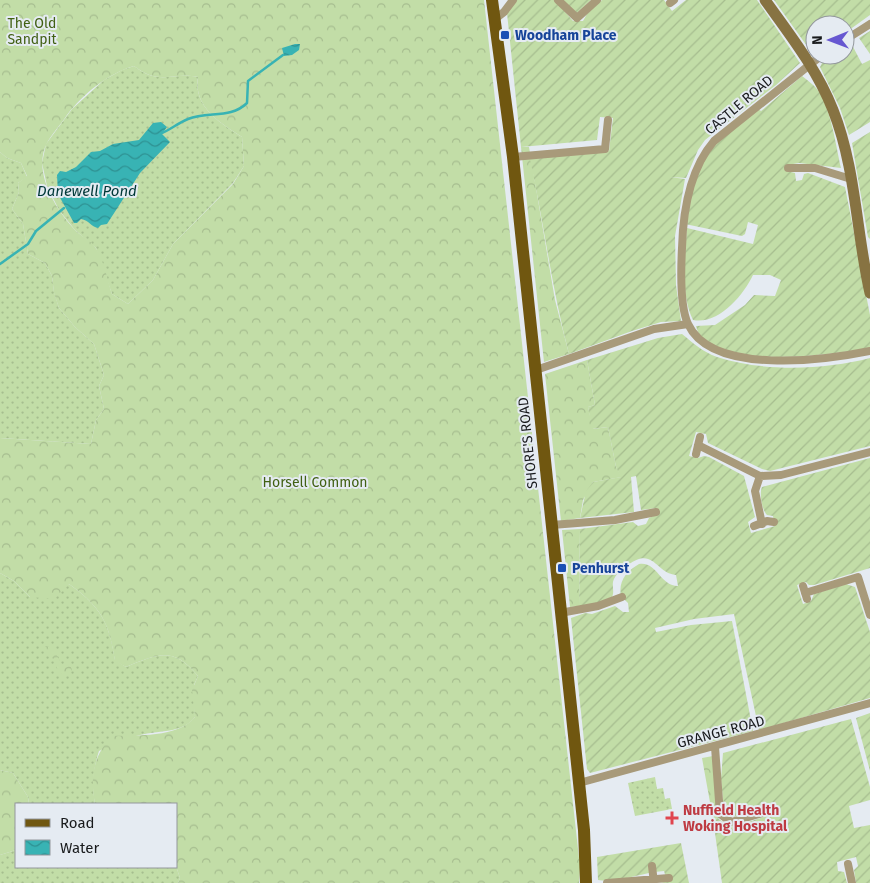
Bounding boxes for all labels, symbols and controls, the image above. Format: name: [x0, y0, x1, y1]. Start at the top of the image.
park label: The Old Sandpit: [7, 15, 58, 48]
north arrow: [805, 15, 855, 65]
place label: Woodham Place: [515, 27, 617, 44]
marker: Woodham Place: [499, 29, 511, 41]
text: N: [809, 35, 826, 45]
street label: CASTLE ROAD: [702, 72, 776, 138]
water label: Danewell Pond: [37, 182, 137, 200]
street label: SHORE'S ROAD: [515, 396, 541, 490]
park label: Horsell Common: [262, 474, 368, 491]
place label: Penhurst: [572, 560, 630, 577]
marker: Penhurst: [556, 562, 568, 574]
street label: GRANGE ROAD: [675, 712, 767, 752]
place label: Nuffield Health Woking Hospital: [683, 802, 788, 835]
legend: [15, 803, 178, 868]
marker: Nuffield Health Woking Hospital: [665, 811, 679, 825]
text: Road: [60, 814, 95, 832]
text: Water: [60, 839, 99, 857]

